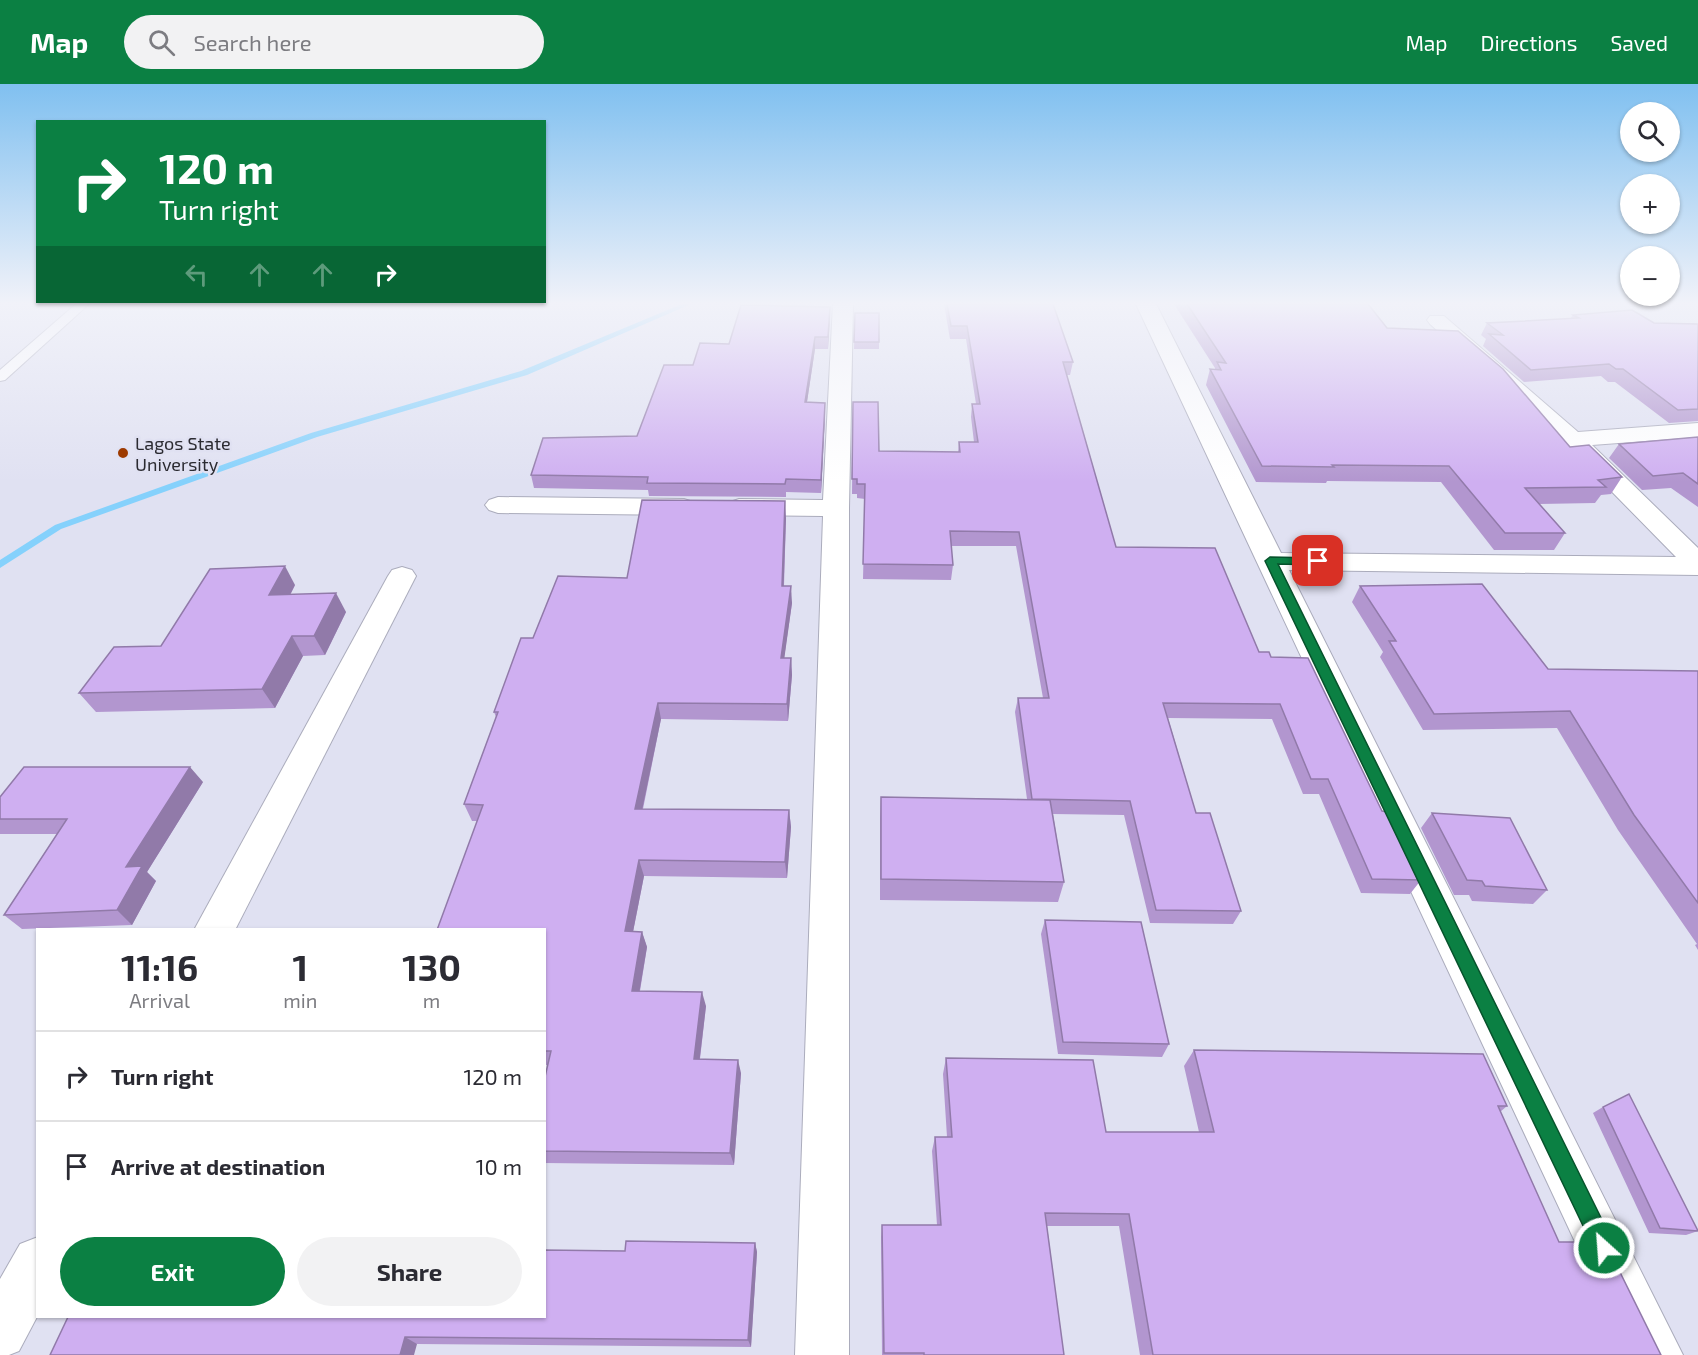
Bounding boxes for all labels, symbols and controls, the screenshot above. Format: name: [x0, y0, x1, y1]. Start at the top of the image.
search box: [124, 15, 544, 69]
text: Map: [30, 25, 88, 59]
icon: search: [145, 26, 178, 59]
text: Search here: [193, 29, 312, 55]
text: Map: [1405, 30, 1448, 55]
text: Directions: [1481, 30, 1577, 55]
text: Saved: [1610, 30, 1668, 55]
map controls: [1620, 102, 1680, 306]
button: search: [1620, 102, 1680, 162]
text: 120 m: [159, 142, 274, 192]
icon: right: [60, 144, 138, 222]
button: +: [1620, 174, 1680, 234]
text: Turn right: [159, 193, 279, 225]
button: −: [1620, 246, 1680, 306]
icon: left: [180, 258, 213, 291]
icon: ahead: [243, 258, 276, 291]
icon: ahead: [306, 258, 339, 291]
icon: right: [369, 258, 402, 291]
place label: Lagos State University: [135, 432, 231, 475]
marker: Lagos State University: [116, 446, 130, 460]
pin: [1292, 535, 1343, 586]
icon: arrive: [1301, 544, 1334, 577]
text: 11:16: [121, 945, 198, 988]
text: 1: [292, 945, 308, 988]
text: 130: [402, 945, 461, 988]
text: Arrival: [129, 988, 190, 1012]
text: min: [283, 988, 317, 1012]
text: m: [423, 988, 440, 1012]
icon: right: [60, 1060, 93, 1093]
text: Turn right: [111, 1063, 213, 1089]
text: 120 m: [463, 1063, 522, 1089]
icon: arrive: [60, 1150, 93, 1183]
text: Arrive at destination: [111, 1153, 325, 1179]
text: 10 m: [476, 1153, 522, 1179]
position arrow: [1572, 1216, 1636, 1280]
button: Exit: [60, 1237, 285, 1306]
button: Share: [297, 1237, 522, 1306]

